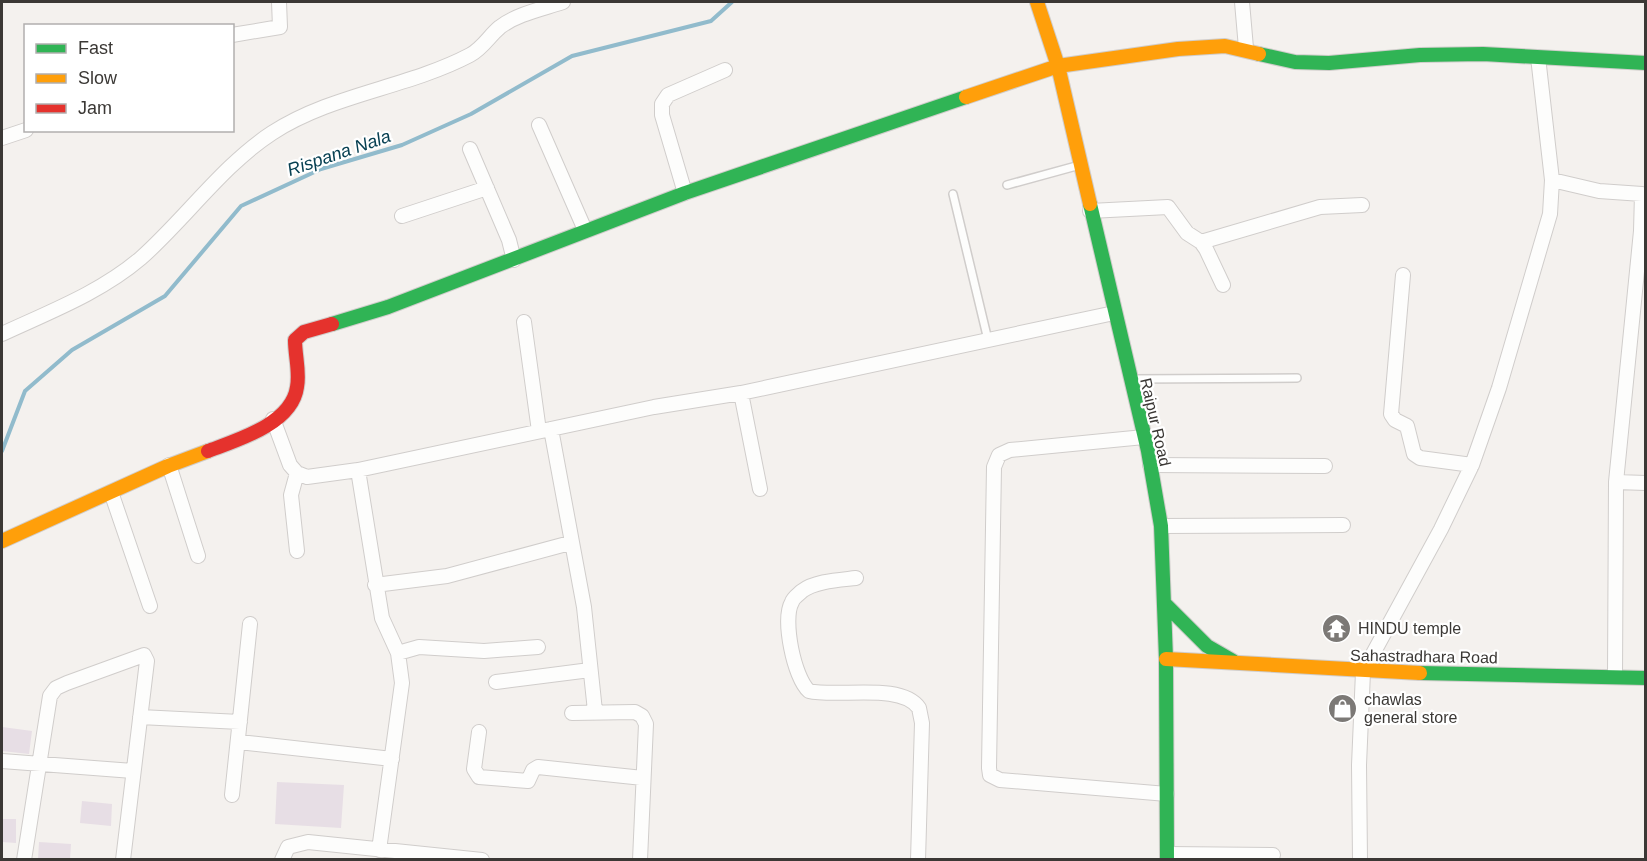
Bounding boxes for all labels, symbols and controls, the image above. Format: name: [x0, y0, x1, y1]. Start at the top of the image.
legend: [24, 24, 234, 132]
text: Fast: [78, 38, 113, 58]
text: Slow: [78, 68, 118, 88]
text: Jam: [78, 98, 112, 118]
water label: Rispana Nala: [285, 126, 393, 180]
street label: Raipur Road: [1137, 376, 1174, 468]
temple icon: HINDU temple: [1321, 612, 1353, 644]
place label: HINDU temple: [1358, 620, 1461, 637]
street label: Sahastradhara Road: [1350, 647, 1498, 666]
place label: chawlas general store: [1364, 691, 1457, 726]
shop icon: chawlas general store: [1327, 692, 1359, 724]

